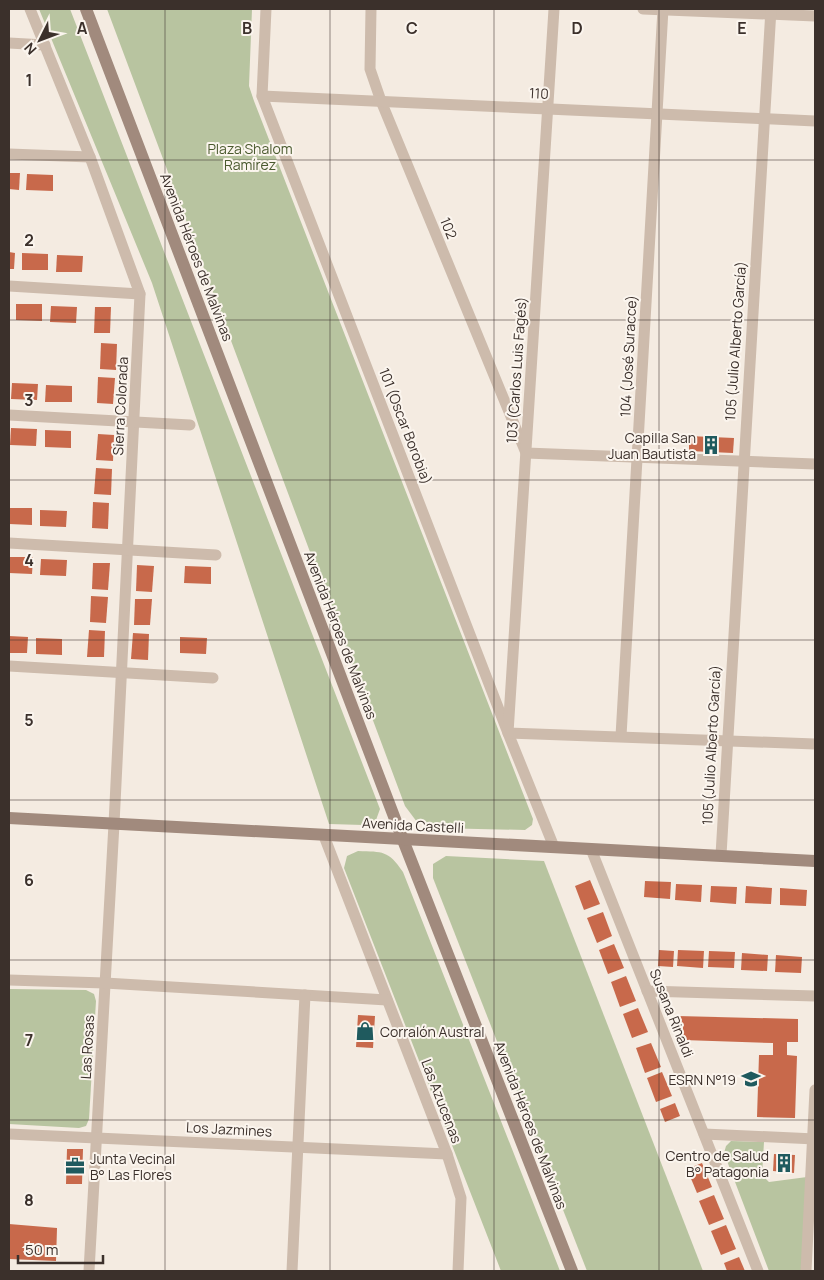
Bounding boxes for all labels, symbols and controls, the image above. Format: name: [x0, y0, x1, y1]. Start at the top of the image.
north arrow: [15, 15, 65, 65]
text: A: [77, 17, 88, 39]
text: B: [242, 17, 252, 39]
text: C: [406, 17, 418, 39]
text: D: [571, 17, 583, 39]
text: E: [737, 17, 747, 39]
text: N: [20, 39, 40, 59]
text: 1: [25, 69, 33, 91]
street label: 110: [529, 83, 549, 103]
park label: Plaza Shalom Ramírez: [207, 139, 293, 174]
street label: Avenida Héroes de Malvinas: [156, 170, 238, 344]
street label: 102: [436, 214, 462, 242]
text: 2: [24, 229, 34, 251]
street label: 105 (Julio Alberto García): [720, 260, 750, 422]
street label: 104 (José Suracce): [615, 294, 641, 418]
street label: 103 (Carlos Luis Fagés): [501, 296, 531, 444]
street label: Sierra Colorada: [108, 356, 132, 456]
street label: 101 (Oscar Borobia): [375, 365, 437, 487]
text: 3: [24, 389, 34, 411]
place label: Capilla San Juan Bautista: [608, 428, 696, 463]
building icon: Capilla San Juan Bautista: [700, 434, 722, 456]
street label: Avenida Héroes de Malvinas: [300, 548, 382, 722]
text: 4: [24, 549, 34, 571]
street label: 105 (Julio Alberto García): [697, 665, 725, 825]
text: 5: [24, 709, 34, 731]
street label: Avenida Castelli: [362, 813, 464, 837]
text: 6: [24, 869, 34, 891]
street label: Susana Rinaldi: [646, 966, 698, 1060]
street label: Las Rosas: [76, 1014, 98, 1080]
shop icon: Corralón Austral: [354, 1020, 376, 1042]
place label: Corralón Austral: [380, 1022, 485, 1041]
text: 7: [25, 1029, 33, 1051]
street label: Avenida Héroes de Malvinas: [490, 1038, 572, 1212]
street label: Las Azucenas: [417, 1056, 467, 1146]
school or university icon: ESRN N°19: [740, 1068, 762, 1090]
place label: ESRN N°19: [669, 1070, 736, 1089]
street label: Los Jazmines: [185, 1117, 273, 1141]
place label: Centro de Salud B° Patagonia: [666, 1146, 769, 1181]
place label: Junta Vecinal B° Las Flores: [90, 1149, 175, 1184]
building icon: Centro de Salud B° Patagonia: [773, 1152, 795, 1174]
office icon: Junta Vecinal B° Las Flores: [64, 1155, 86, 1177]
text: 8: [24, 1189, 34, 1211]
scale bar: [18, 1232, 102, 1264]
text: 50 m: [25, 1239, 59, 1260]

